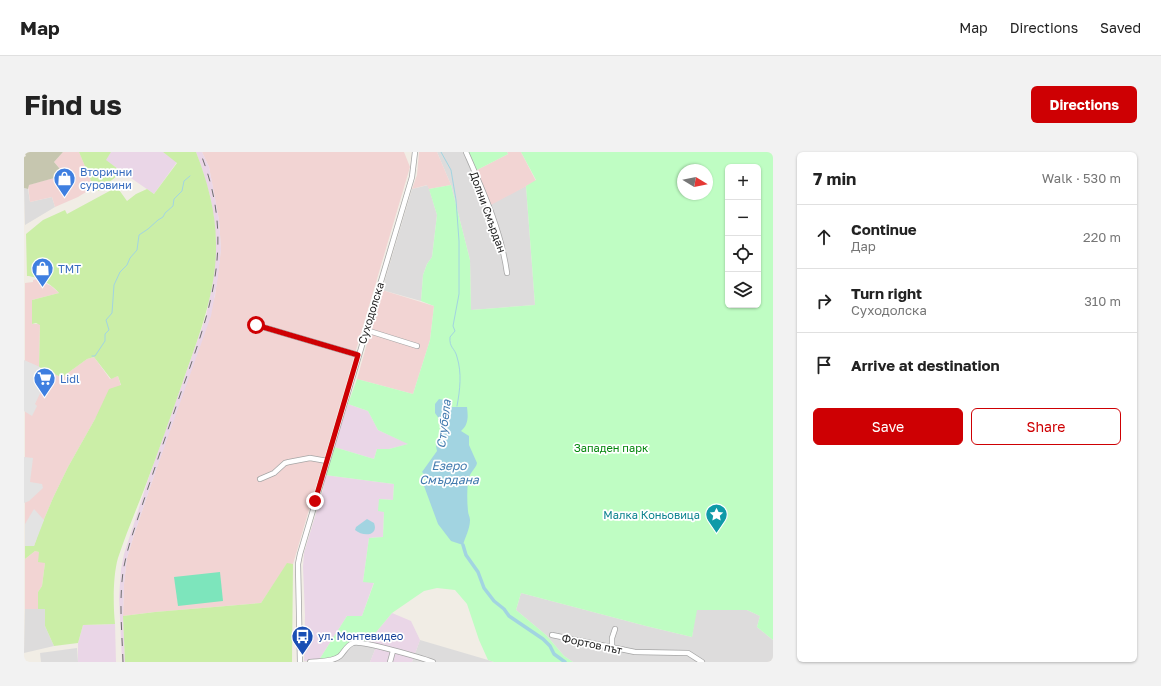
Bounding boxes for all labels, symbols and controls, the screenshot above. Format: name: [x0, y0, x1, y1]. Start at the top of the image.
text: Map: [20, 16, 60, 39]
text: Map: [959, 19, 988, 36]
text: Directions: [1010, 19, 1078, 36]
text: Saved: [1100, 19, 1141, 36]
button: Directions: [1031, 86, 1137, 123]
text: Find us: [24, 88, 122, 121]
north arrow: [677, 164, 713, 200]
map controls: [725, 164, 761, 308]
button: +: [725, 164, 761, 200]
shop icon: Вторични суровини: [51, 165, 77, 198]
place label: Вторични суровини: [80, 165, 132, 191]
text: 7 min: [813, 168, 856, 189]
street label: Долни Смърдан: [468, 169, 509, 254]
text: Walk · 530 m: [1042, 170, 1121, 186]
button: −: [725, 200, 761, 236]
text: Continue: [851, 220, 917, 238]
icon: ahead: [813, 226, 835, 248]
text: 220 m: [1083, 229, 1121, 245]
button: locate: [725, 236, 761, 272]
text: Дар: [851, 238, 876, 254]
shop icon: TMT: [30, 256, 56, 289]
place label: TMT: [58, 262, 81, 275]
button: layers: [725, 272, 761, 308]
street label: Суходолска: [355, 280, 386, 345]
text: Turn right: [851, 284, 922, 302]
icon: right: [813, 290, 835, 312]
text: 310 m: [1084, 293, 1121, 309]
text: Суходолска: [851, 302, 927, 318]
route start: [247, 316, 265, 334]
icon: arrive: [813, 354, 835, 376]
text: Arrive at destination: [851, 356, 1000, 374]
supermarket icon: Lidl: [31, 366, 57, 399]
place label: Lidl: [60, 372, 80, 385]
water label: Стубела: [433, 398, 454, 449]
button: Save: [813, 408, 963, 445]
button: Share: [971, 408, 1121, 445]
park label: Западен парк: [574, 441, 649, 454]
water label: Езеро Смърдана: [419, 458, 480, 487]
route end: [306, 492, 324, 510]
place icon: Малка Коньовица: [703, 502, 729, 535]
place label: Малка Коньовица: [603, 508, 700, 521]
bus stop icon: ул. Монтевидео: [289, 623, 315, 656]
place label: ул. Монтевидео: [318, 629, 404, 642]
street label: Фортов път: [561, 631, 624, 656]

